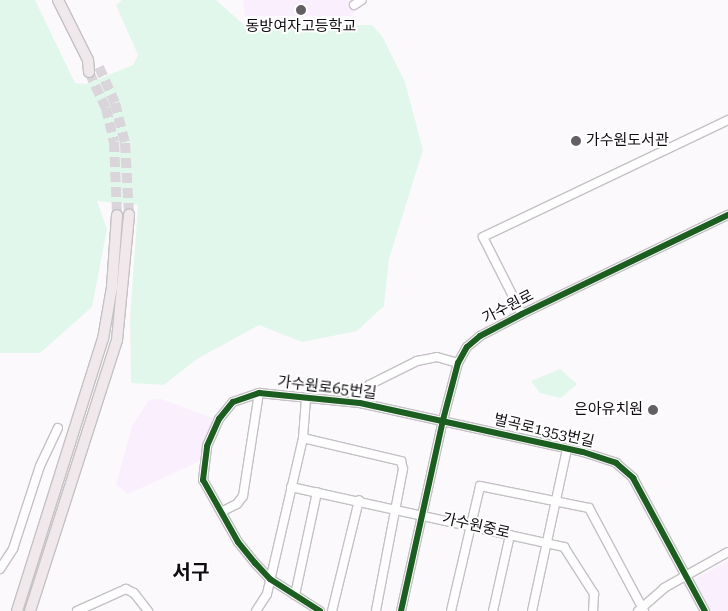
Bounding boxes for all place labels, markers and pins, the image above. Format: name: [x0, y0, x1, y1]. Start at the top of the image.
marker: 동방여자고등학교: [295, 4, 307, 16]
place label: 동방여자고등학교: [246, 18, 356, 36]
place label: 가수원도서관: [586, 132, 669, 150]
marker: 가수원도서관: [570, 135, 582, 147]
place label: 은아유치원: [574, 401, 643, 419]
marker: 은아유치원: [647, 404, 659, 416]

